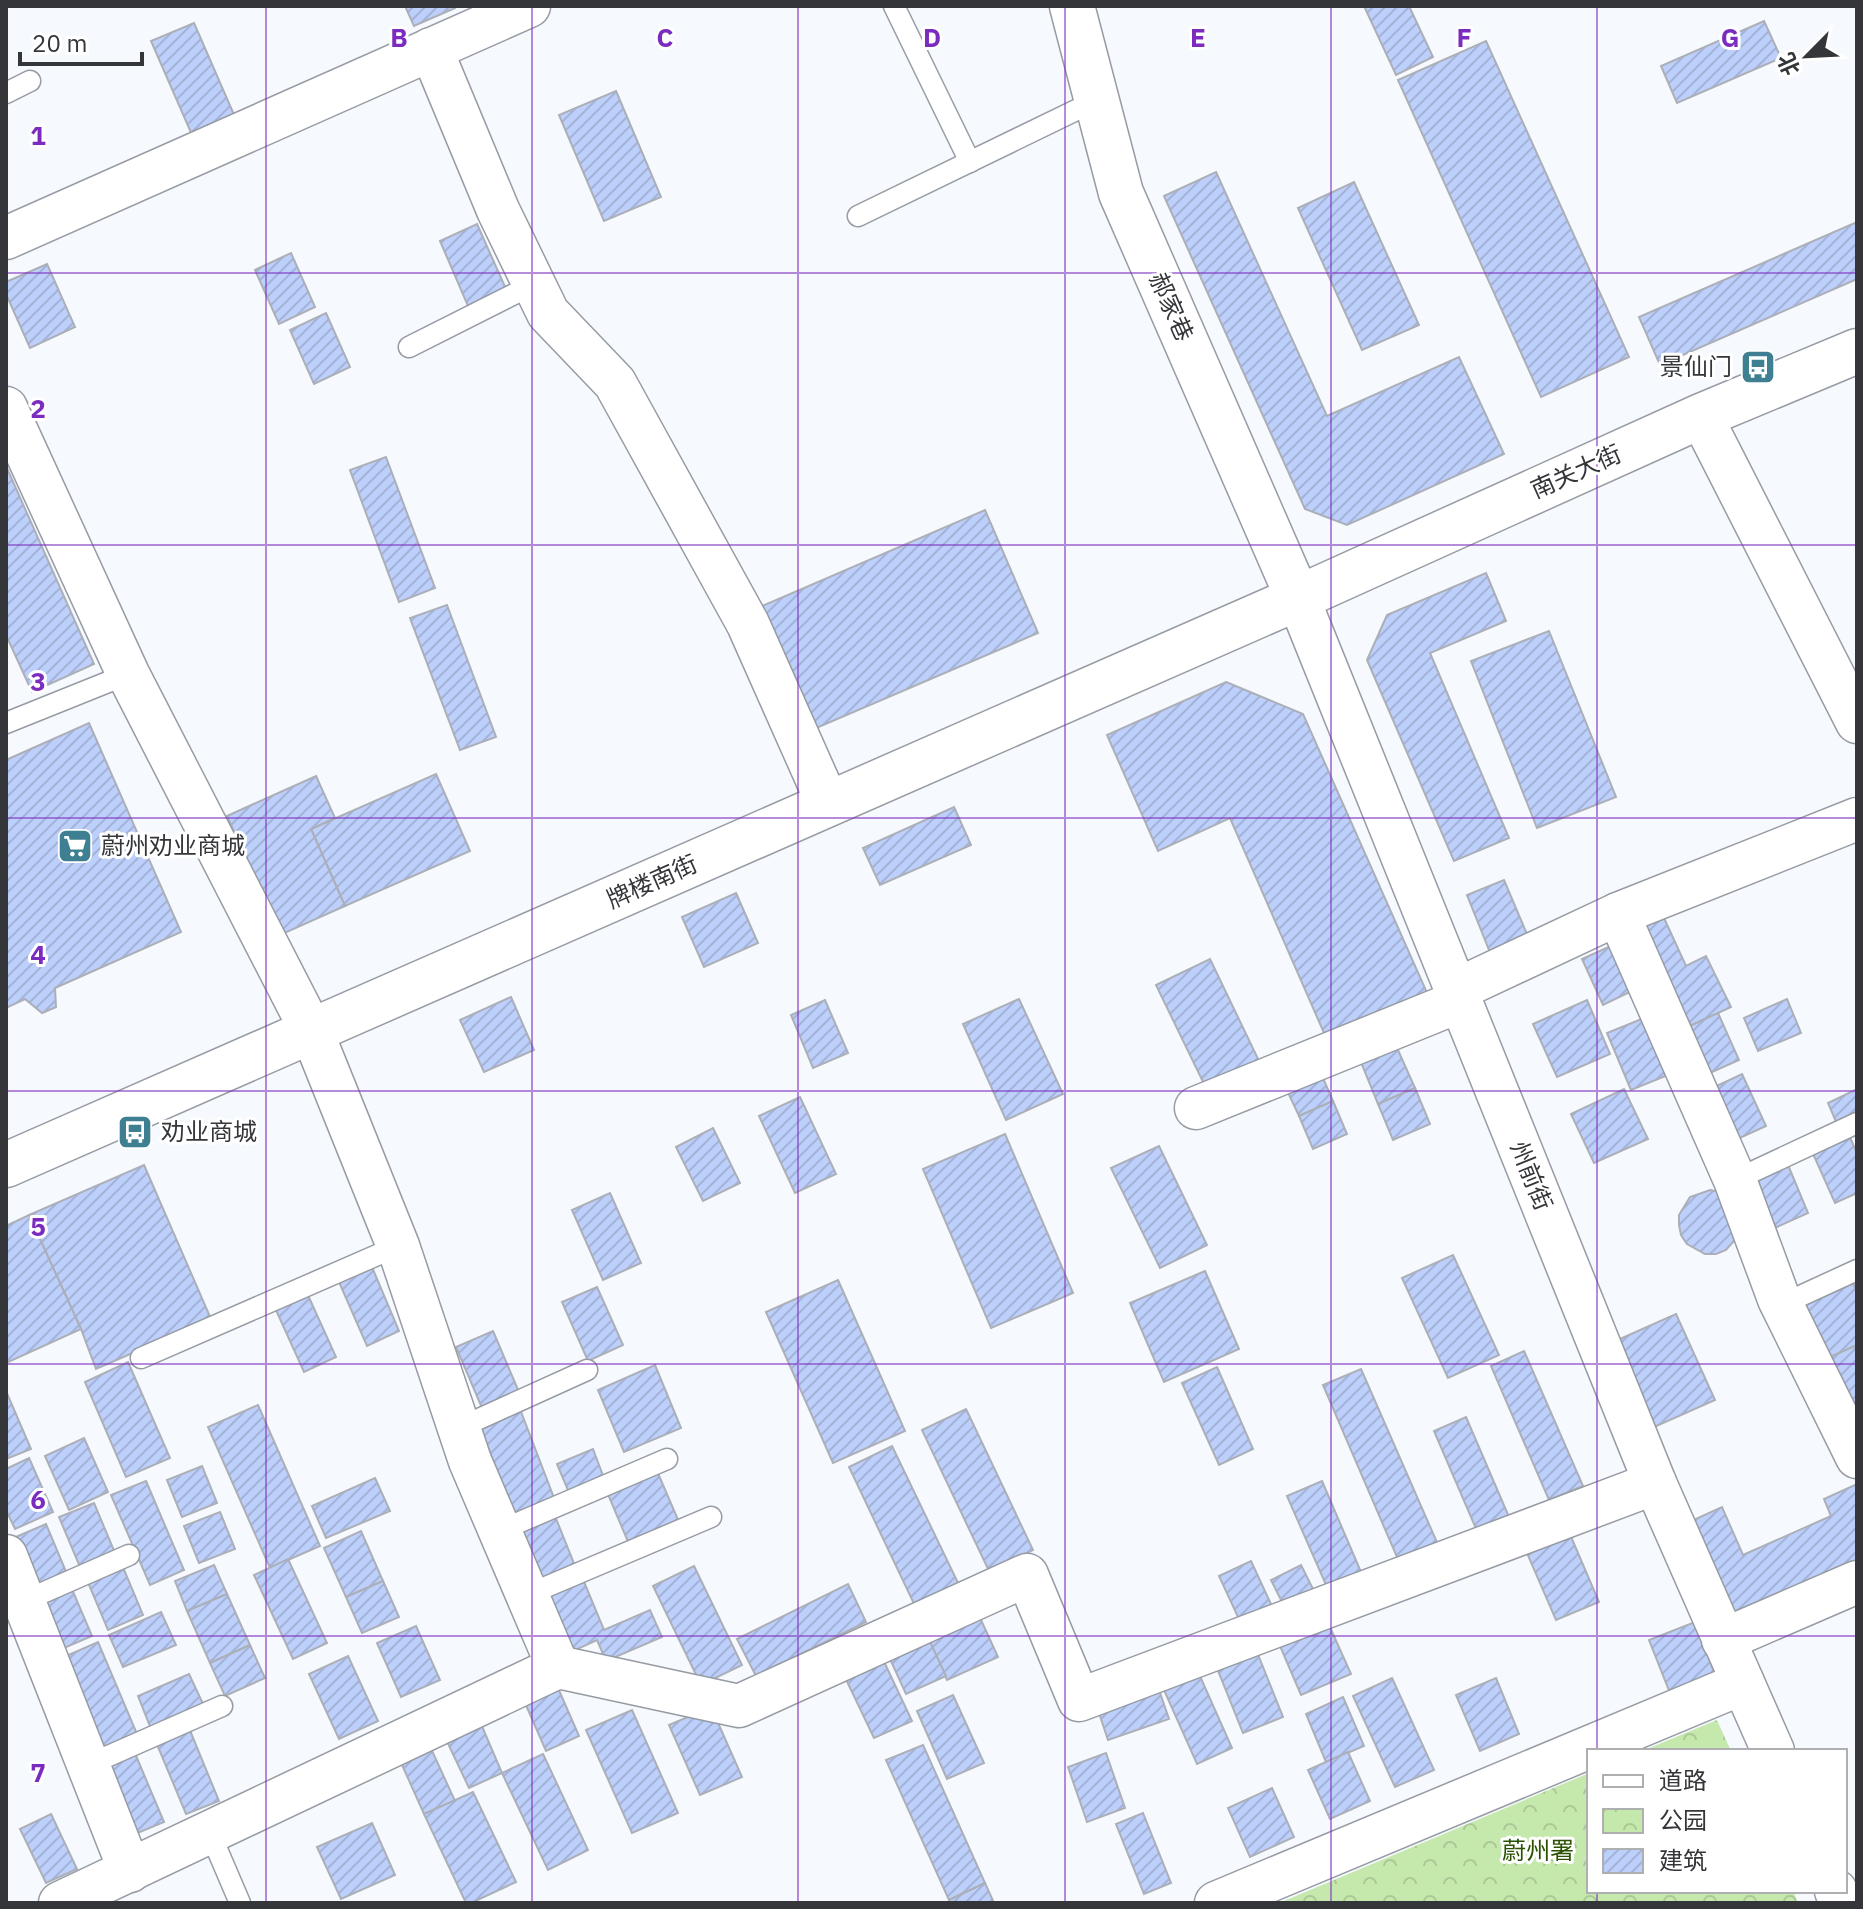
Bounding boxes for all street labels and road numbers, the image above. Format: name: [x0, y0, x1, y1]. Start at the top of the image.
street label: 郝家巷: [1143, 267, 1201, 346]
street label: 南关大街: [1525, 437, 1626, 505]
street label: 牌楼南街: [601, 847, 702, 915]
street label: 州前街: [1504, 1136, 1560, 1215]

